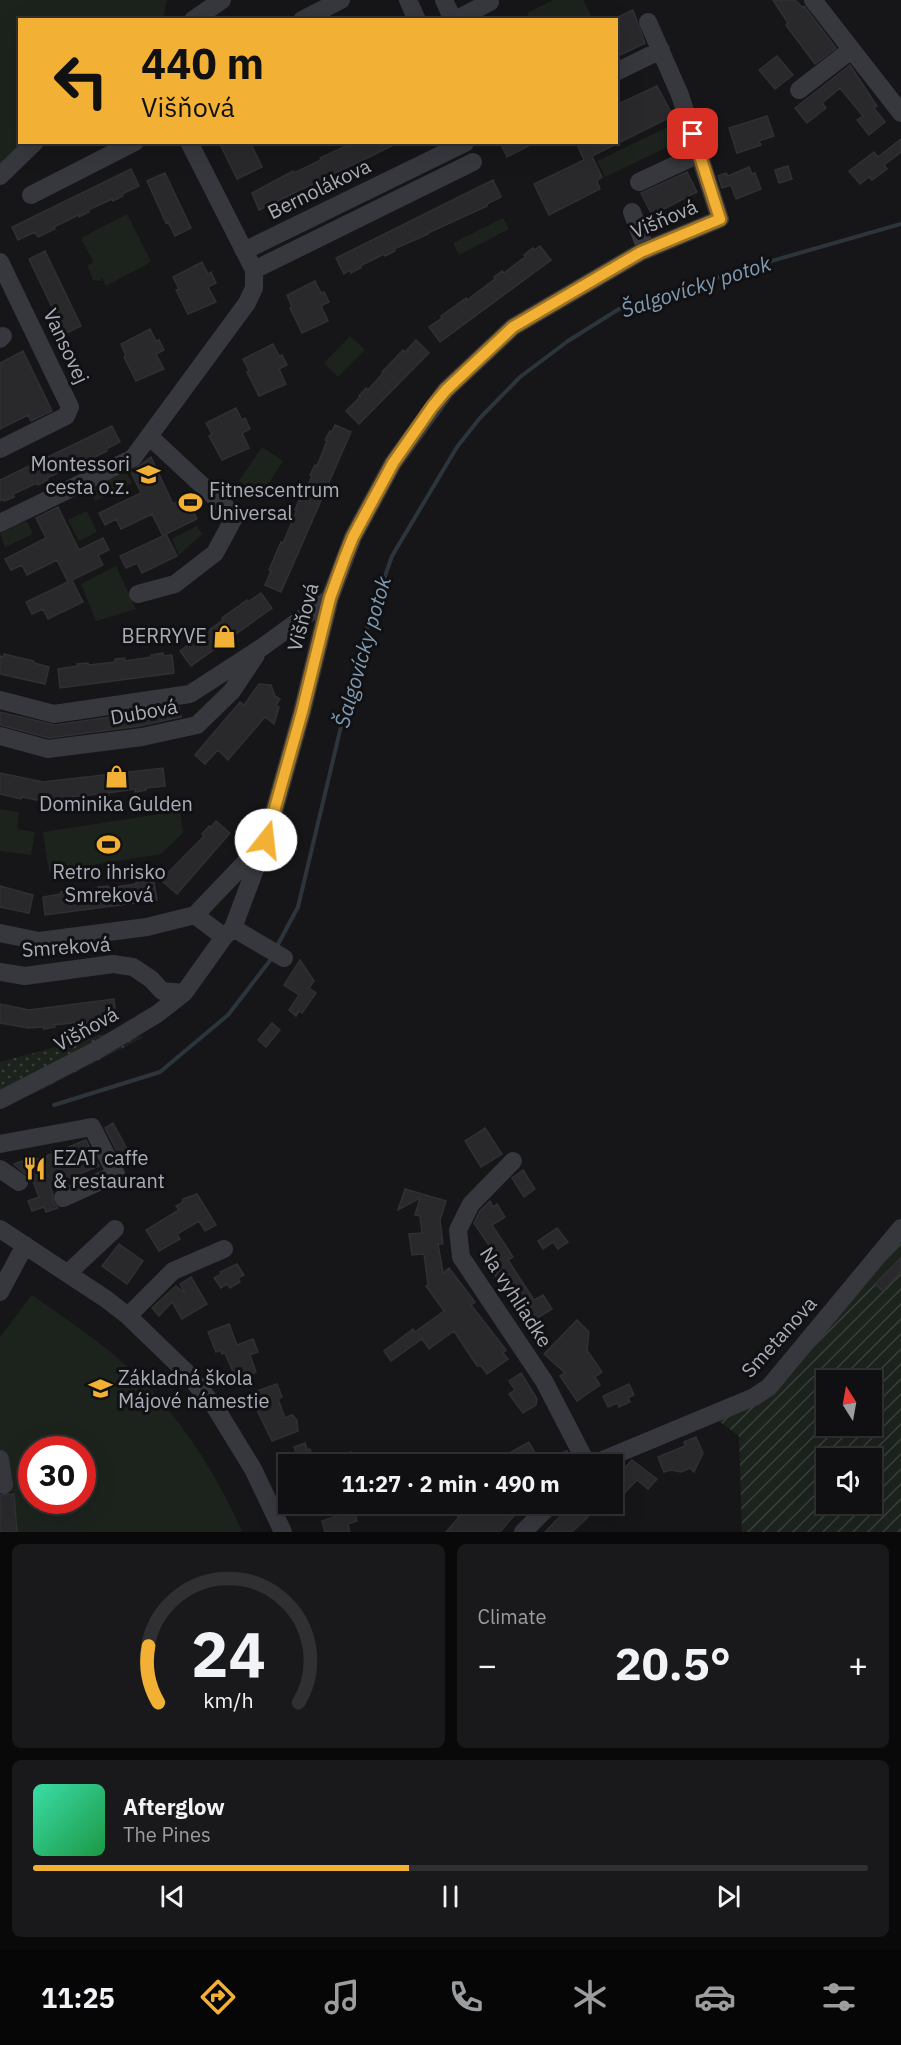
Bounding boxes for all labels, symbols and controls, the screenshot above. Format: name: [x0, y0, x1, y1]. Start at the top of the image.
text: 440 m: [141, 36, 264, 91]
icon: left: [42, 42, 120, 120]
text: Višňová: [141, 89, 235, 124]
pin: [667, 108, 718, 159]
icon: arrive: [676, 117, 709, 150]
street label: Bernolákova: [263, 152, 375, 225]
street label: Višňová: [626, 192, 701, 245]
water label: Šalgovícky potok: [617, 248, 775, 323]
street label: Vansovej: [37, 304, 96, 388]
place label: Montessori cesta o.z.: [30, 450, 130, 500]
school or university icon: Montessori cesta o.z.: [135, 462, 161, 488]
place label: Fitnescentrum Universal: [209, 476, 340, 526]
sports icon: Fitnescentrum Universal: [178, 489, 204, 515]
water label: Šalgovícky potok: [327, 572, 397, 731]
street label: Višňová: [280, 579, 325, 654]
place label: BERRYVE: [122, 622, 207, 649]
shop icon: BERRYVE: [212, 623, 238, 649]
street label: Dubová: [108, 692, 180, 731]
shop icon: Dominika Gulden: [103, 764, 129, 790]
place label: Dominika Gulden: [39, 790, 193, 817]
position arrow: [234, 808, 298, 872]
sports icon: Retro ihrisko Smreková: [96, 831, 122, 857]
place label: Retro ihrisko Smreková: [52, 858, 166, 908]
street label: Smreková: [21, 930, 112, 963]
street label: Višňová: [49, 1000, 123, 1057]
place label: EZAT caffe & restaurant: [53, 1144, 165, 1194]
restaurant icon: EZAT caffe & restaurant: [22, 1156, 48, 1182]
street label: Na vyhliadke: [474, 1241, 559, 1352]
street label: Smetanova: [735, 1290, 822, 1383]
place label: Základná škola Májové námestie: [118, 1364, 269, 1414]
north arrow: [816, 1370, 882, 1436]
map controls: [816, 1370, 882, 1514]
school or university icon: Základná škola Májové námestie: [87, 1376, 113, 1402]
speed limit sign: 30: [18, 1436, 96, 1514]
button: sound: [816, 1448, 882, 1514]
text: 11:27 · 2 min · 490 m: [341, 1469, 560, 1498]
text: Climate: [478, 1603, 546, 1630]
text: 24: [191, 1613, 266, 1694]
text: 20.5°: [615, 1634, 731, 1692]
text: −: [478, 1643, 497, 1686]
text: +: [848, 1643, 868, 1686]
text: km/h: [203, 1686, 253, 1714]
text: Afterglow: [123, 1792, 225, 1821]
text: The Pines: [123, 1821, 211, 1848]
icon: previous: [156, 1880, 189, 1913]
icon: pause: [434, 1880, 467, 1913]
icon: next: [712, 1880, 745, 1913]
icon: directions: [197, 1976, 239, 2018]
icon: music: [321, 1976, 363, 2018]
icon: phone: [445, 1976, 487, 2018]
icon: climate: [569, 1976, 611, 2018]
icon: car: [694, 1976, 736, 2018]
icon: filters: [818, 1976, 860, 2018]
text: 11:25: [41, 1980, 115, 2015]

